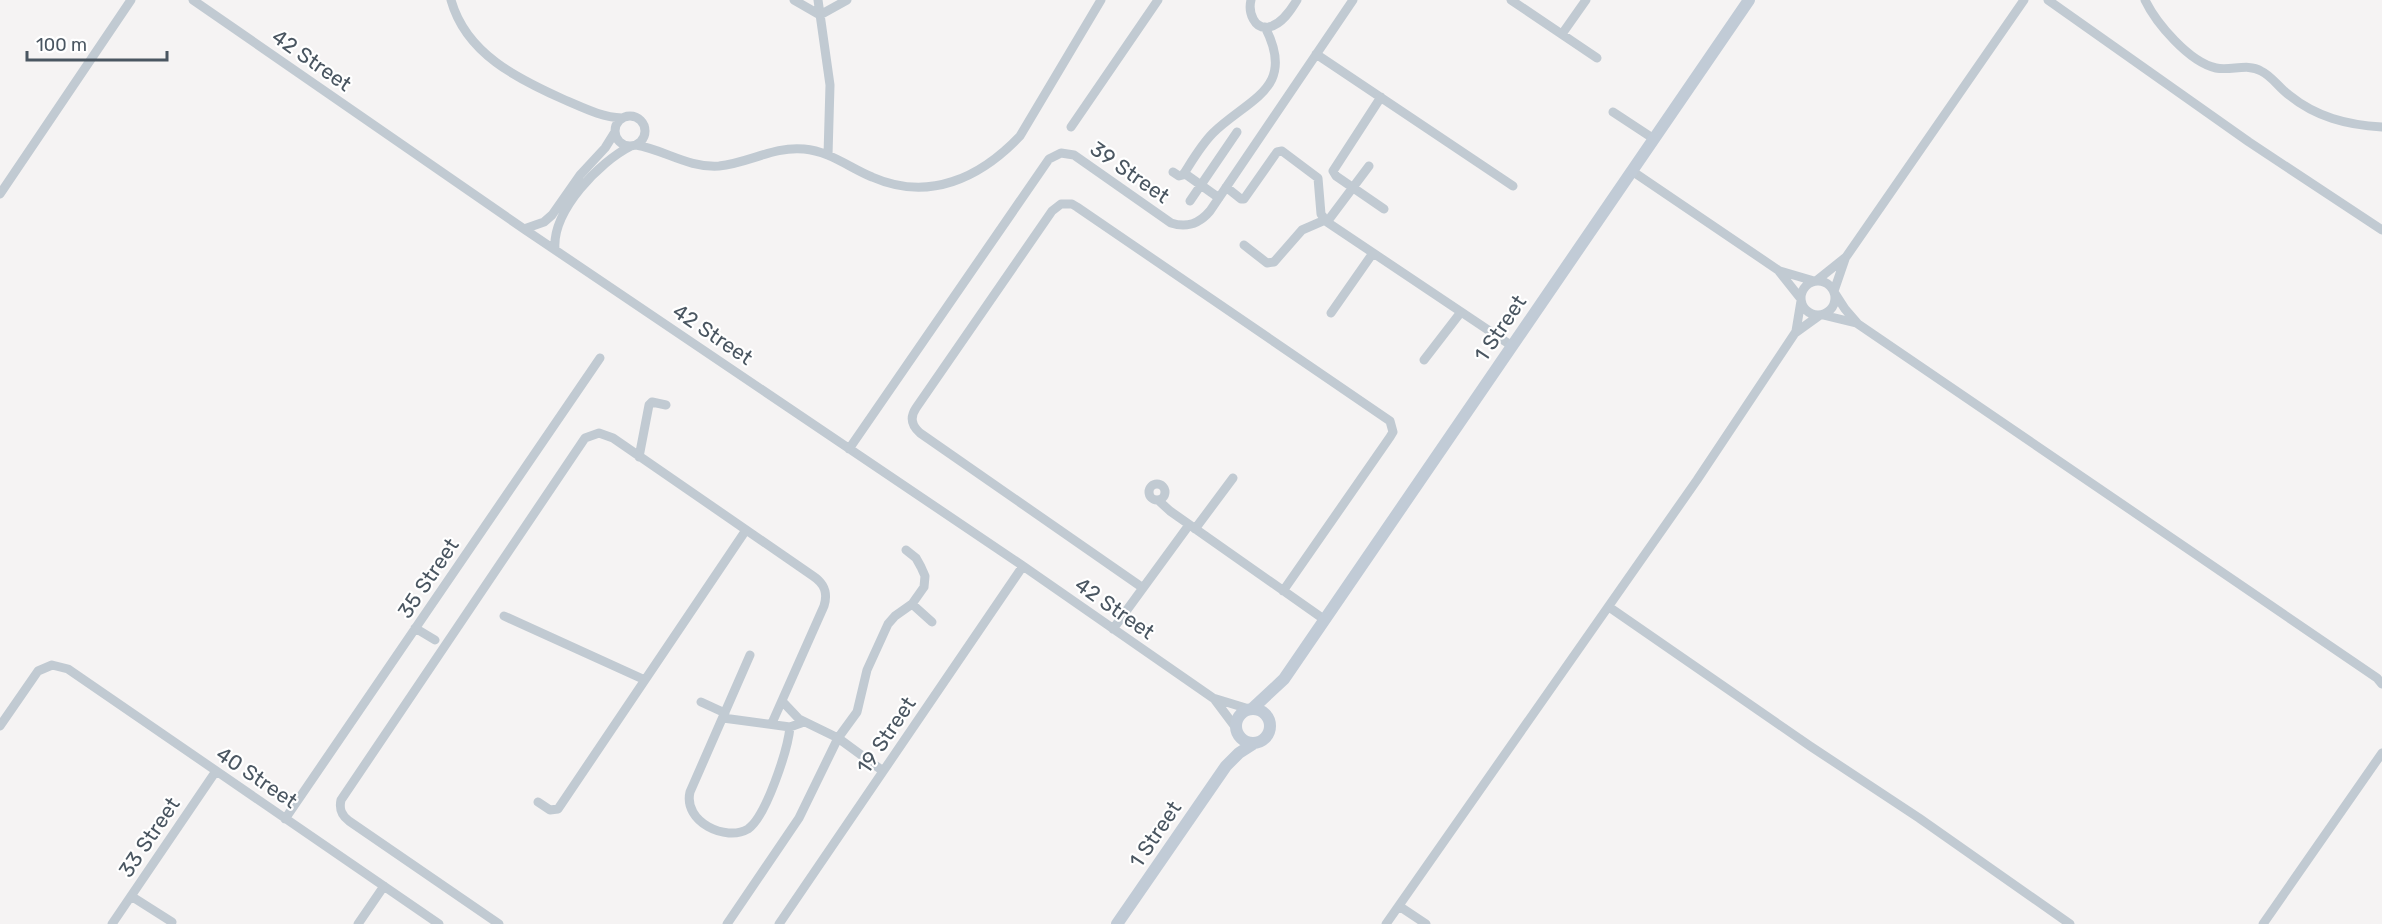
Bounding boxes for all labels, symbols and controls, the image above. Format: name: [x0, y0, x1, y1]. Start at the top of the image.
scale bar: [27, 24, 166, 62]
street label: 42 Street: [267, 24, 357, 96]
text: 100 m: [36, 34, 87, 56]
street label: 39 Street: [1086, 136, 1174, 208]
street label: 1 Street: [1469, 290, 1531, 366]
street label: 42 Street: [668, 298, 758, 370]
street label: 35 Street: [392, 533, 464, 623]
street label: 42 Street: [1070, 572, 1160, 644]
street label: 19 Street: [851, 692, 921, 778]
street label: 40 Street: [212, 741, 302, 813]
street label: 33 Street: [113, 792, 185, 882]
street label: 1 Street: [1124, 796, 1186, 872]

